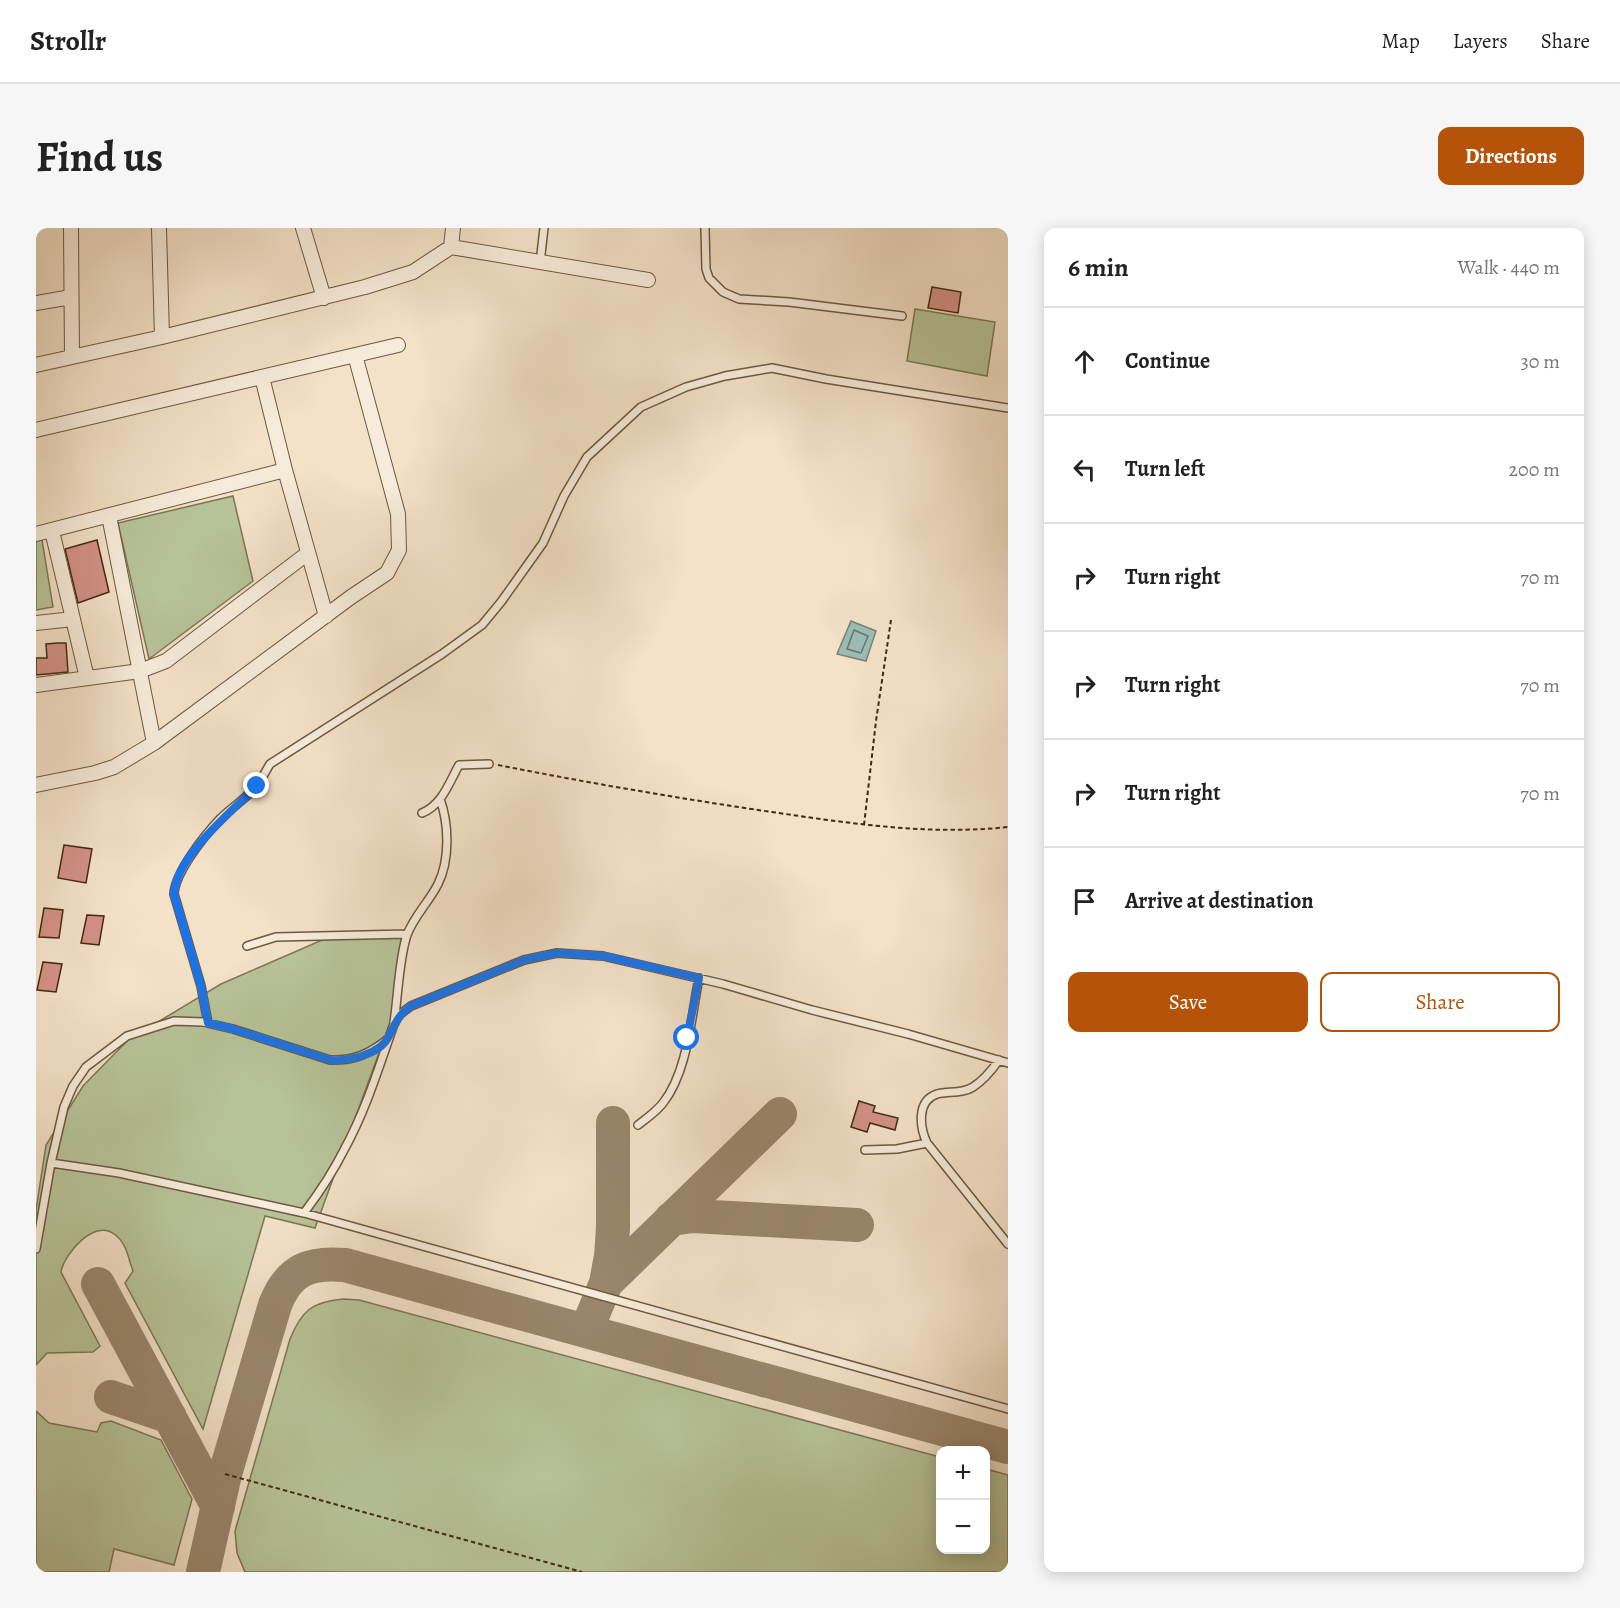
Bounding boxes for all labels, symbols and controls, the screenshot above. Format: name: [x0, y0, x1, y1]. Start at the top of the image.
text: Strollr: [30, 22, 106, 60]
text: Map: [1381, 27, 1420, 55]
text: Layers: [1453, 27, 1508, 55]
text: Share: [1541, 27, 1590, 55]
button: Directions: [1438, 127, 1584, 185]
text: Find us: [36, 128, 163, 185]
text: 6 min: [1068, 250, 1129, 285]
text: Walk · 440 m: [1458, 254, 1560, 281]
icon: ahead: [1068, 345, 1101, 378]
text: Continue: [1125, 346, 1210, 376]
text: 30 m: [1520, 348, 1560, 375]
icon: left: [1068, 453, 1101, 486]
text: Turn left: [1125, 454, 1205, 484]
text: 200 m: [1509, 456, 1560, 483]
icon: right: [1068, 561, 1101, 594]
text: Turn right: [1125, 562, 1221, 592]
text: 70 m: [1520, 564, 1560, 591]
icon: right: [1068, 669, 1101, 702]
text: Turn right: [1125, 670, 1221, 700]
text: 70 m: [1520, 672, 1560, 699]
route end: [243, 772, 269, 798]
icon: right: [1068, 777, 1101, 810]
text: Turn right: [1125, 778, 1221, 808]
text: 70 m: [1520, 780, 1560, 807]
icon: arrive: [1068, 885, 1101, 918]
text: Arrive at destination: [1125, 886, 1314, 916]
button: Save: [1068, 972, 1308, 1032]
button: Share: [1320, 972, 1560, 1032]
route start: [673, 1024, 699, 1050]
map controls: [936, 1446, 990, 1554]
button: +: [936, 1446, 990, 1500]
button: −: [936, 1500, 990, 1554]

